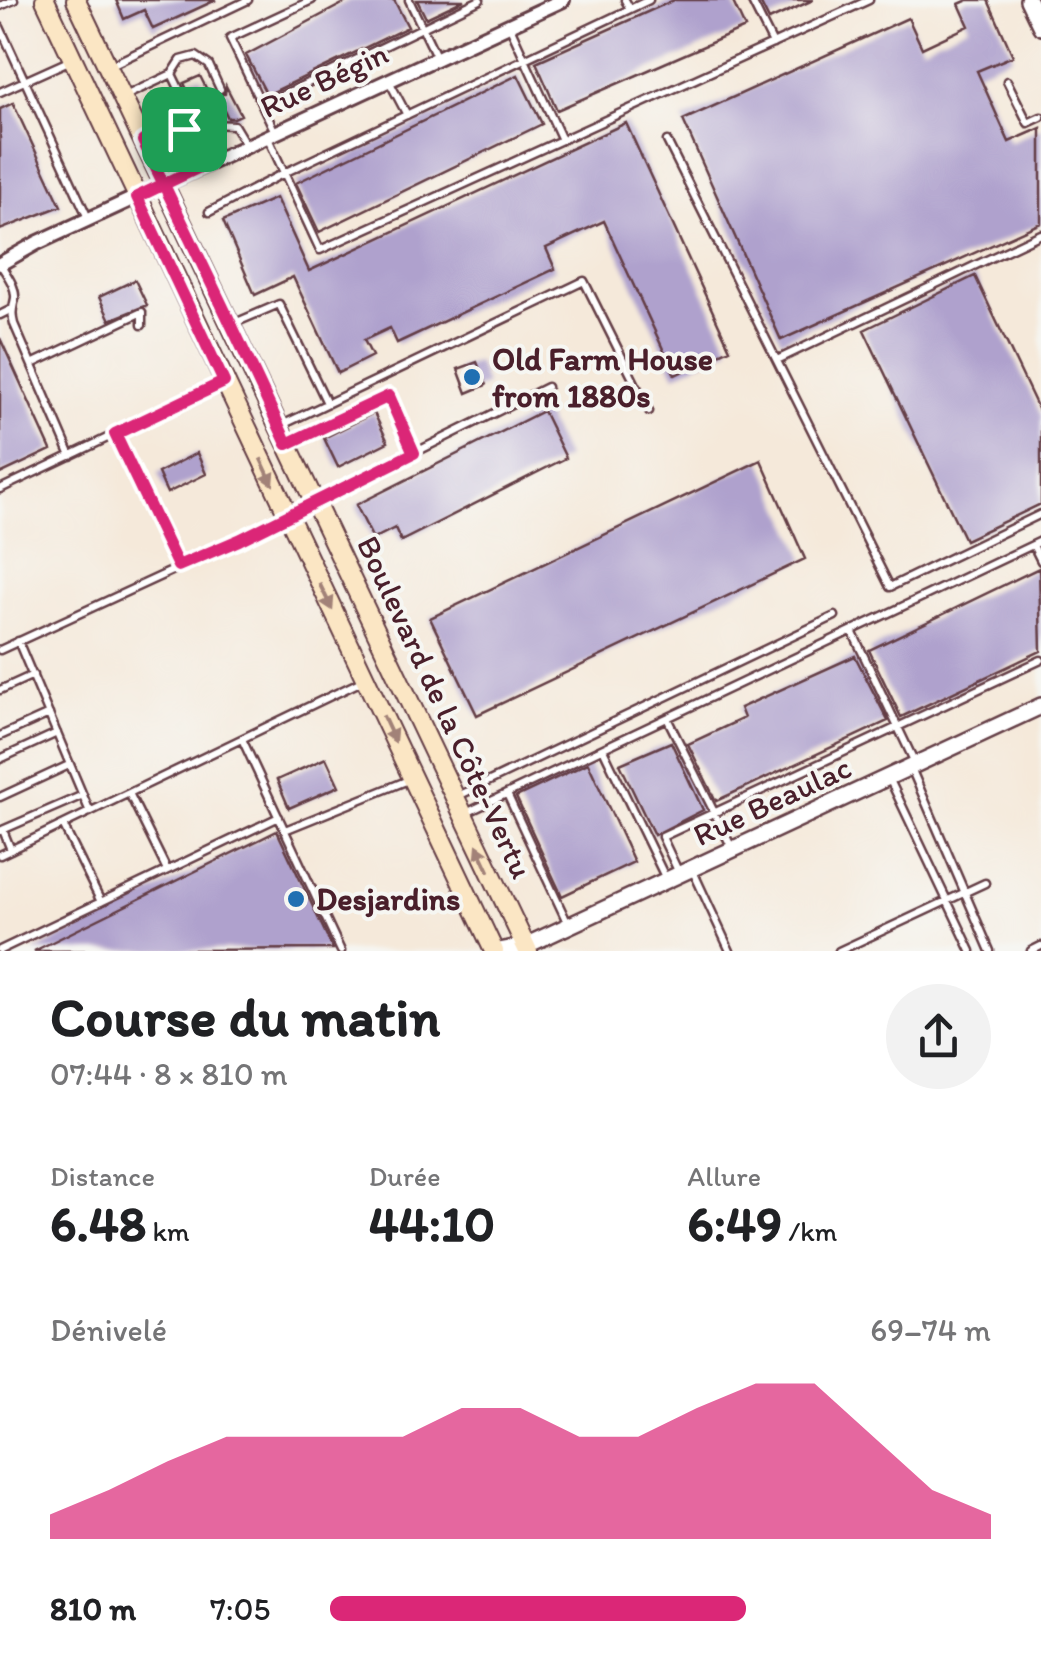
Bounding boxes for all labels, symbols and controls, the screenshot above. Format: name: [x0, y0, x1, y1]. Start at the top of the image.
street label: Rue Bégin: [254, 34, 394, 126]
pin: [142, 87, 227, 172]
icon: arrive: [157, 102, 212, 157]
place label: Old Farm House from 1880s: [492, 340, 713, 415]
marker: Old Farm House from 1880s: [461, 366, 483, 388]
one-way arrow: [259, 458, 276, 487]
street label: Boulevard de la Côte-Vertu: [349, 530, 541, 884]
one-way arrow: [318, 583, 335, 612]
one-way arrow: [380, 714, 397, 743]
street label: Rue Beaulac: [687, 748, 857, 854]
one-way arrow: [475, 843, 492, 872]
place label: Desjardins: [316, 880, 460, 918]
marker: Desjardins: [285, 888, 307, 910]
text: Course du matin: [50, 984, 441, 1050]
button: share: [886, 984, 991, 1089]
text: 07:44 · 8 × 810 m: [50, 1055, 288, 1093]
text: Distance: [50, 1159, 155, 1193]
text: Durée: [369, 1159, 440, 1193]
text: Allure: [687, 1159, 761, 1193]
text: 6.48: [50, 1193, 146, 1254]
text: 44:10: [369, 1193, 495, 1254]
text: 6:49: [687, 1193, 782, 1254]
text: km: [146, 1214, 190, 1248]
text: /km: [782, 1214, 837, 1248]
text: Dénivelé: [50, 1311, 167, 1349]
text: 69–74 m: [870, 1311, 991, 1349]
text: 810 m: [50, 1590, 136, 1628]
text: 7:05: [210, 1590, 270, 1628]

